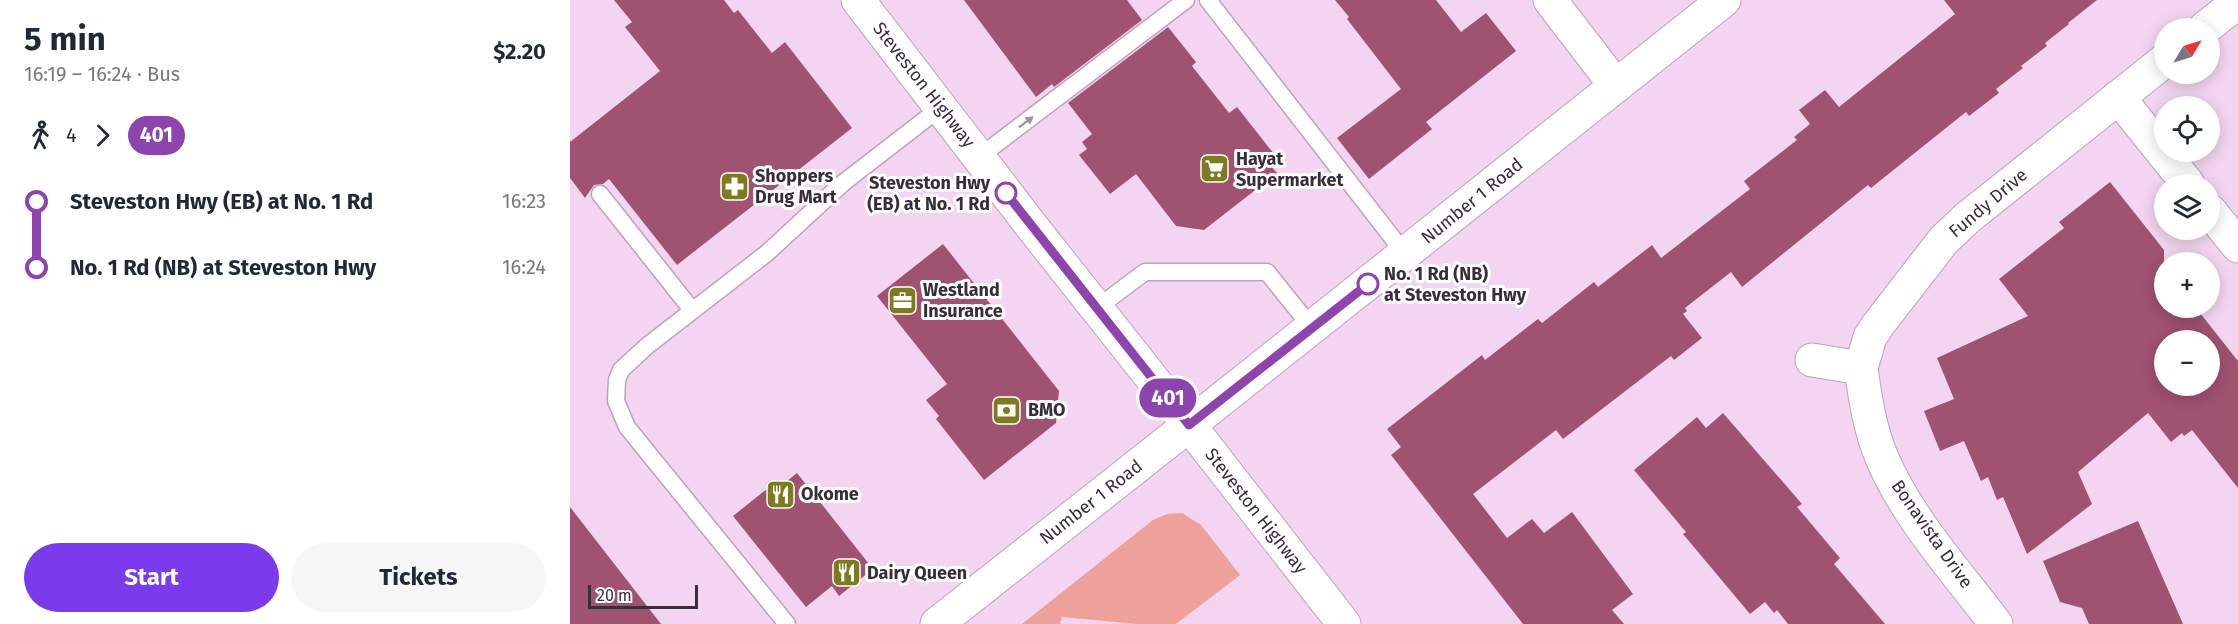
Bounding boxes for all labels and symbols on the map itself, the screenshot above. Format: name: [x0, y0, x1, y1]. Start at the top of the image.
street label: Steveston Highway: [868, 18, 980, 152]
north arrow: [2154, 18, 2220, 84]
one-way arrow: [1018, 116, 1034, 128]
place label: Hayat Supermarket: [1236, 148, 1344, 191]
supermarket icon: Hayat Supermarket: [1199, 153, 1231, 185]
street label: Number 1 Road: [1417, 153, 1527, 249]
street label: Fundy Drive: [1944, 164, 2032, 242]
place label: Shoppers Drug Mart: [755, 165, 838, 208]
pharmacy icon: Shoppers Drug Mart: [718, 170, 750, 202]
place label: Steveston Hwy (EB) at No. 1 Rd: [867, 172, 991, 215]
marker: Steveston Hwy (EB) at No. 1 Rd: [995, 182, 1017, 204]
place label: No. 1 Rd (NB) at Steveston Hwy: [1384, 263, 1527, 306]
marker: No. 1 Rd (NB) at Steveston Hwy: [1357, 273, 1379, 295]
place label: Westland Insurance: [923, 279, 1003, 322]
office icon: Westland Insurance: [886, 284, 918, 316]
line badge: 401: [1134, 378, 1202, 418]
bank icon: BMO: [991, 394, 1023, 426]
place label: BMO: [1028, 399, 1066, 421]
street label: Steveston Highway: [1200, 444, 1312, 578]
street label: Number 1 Road: [1035, 455, 1147, 549]
street label: Bonavista Drive: [1887, 476, 1977, 592]
restaurant icon: Okome: [764, 478, 796, 510]
place label: Okome: [801, 483, 859, 505]
restaurant icon: Dairy Queen: [830, 557, 862, 589]
place label: Dairy Queen: [867, 562, 967, 584]
scale bar: [588, 582, 698, 610]

